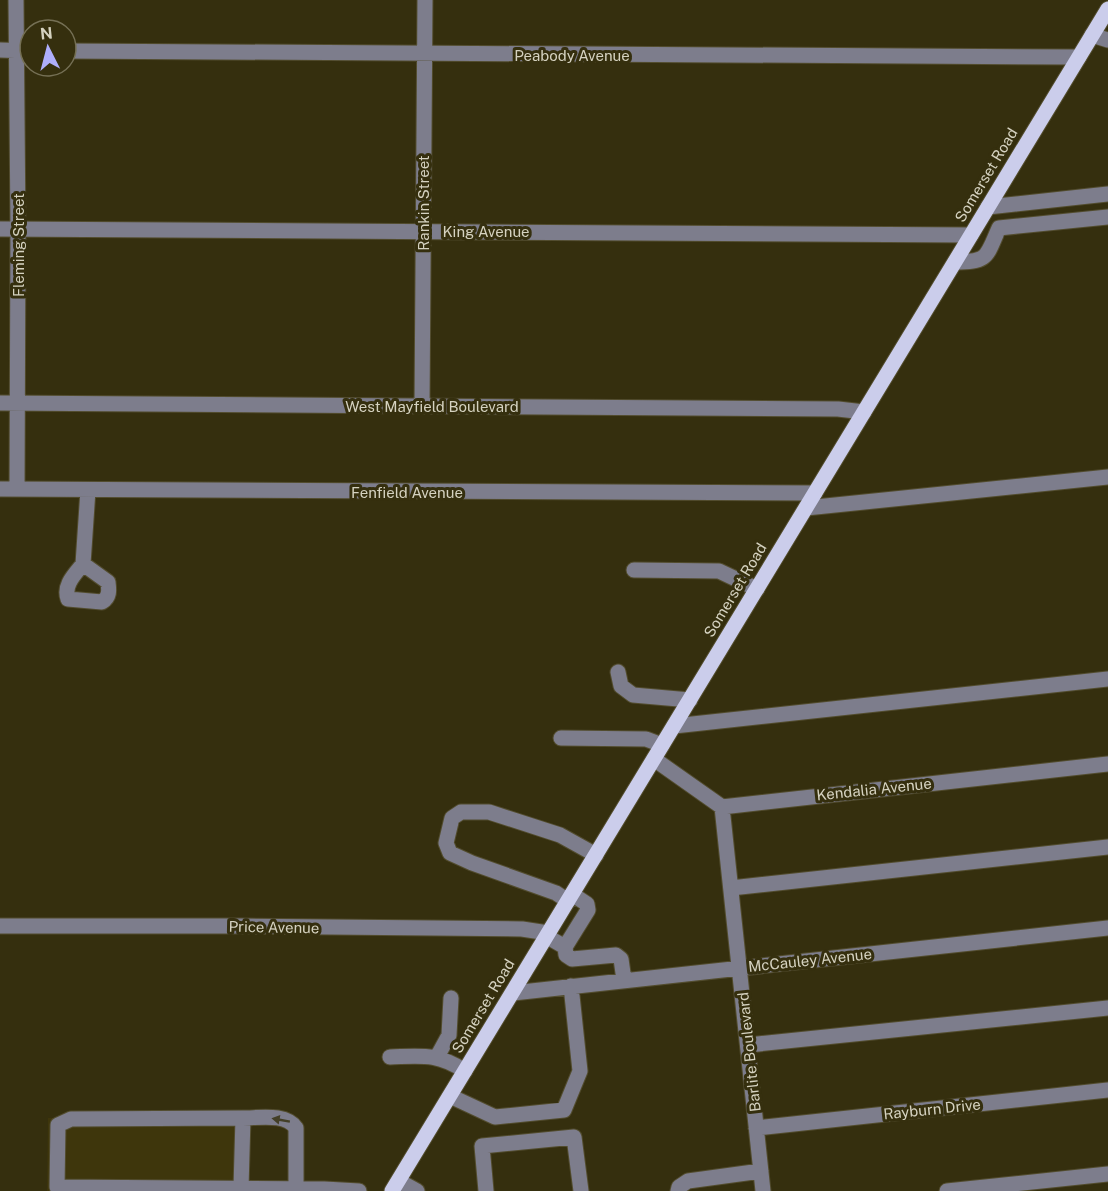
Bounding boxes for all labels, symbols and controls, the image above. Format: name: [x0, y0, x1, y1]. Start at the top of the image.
north arrow: [18, 18, 78, 78]
text: N: [39, 23, 54, 44]
street label: Peabody Avenue: [514, 47, 630, 64]
street label: Somerset Road: [951, 125, 1021, 225]
street label: Rankin Street: [415, 155, 432, 251]
street label: Fleming Street: [10, 193, 27, 297]
street label: King Avenue: [442, 223, 530, 240]
street label: West Mayfield Boulevard: [345, 398, 519, 415]
street label: Fenfield Avenue: [351, 484, 463, 501]
street label: Somerset Road: [700, 540, 770, 640]
street label: Kendalia Avenue: [816, 774, 932, 804]
street label: Price Avenue: [228, 918, 320, 936]
street label: McCauley Avenue: [747, 945, 873, 975]
street label: Somerset Road: [448, 956, 518, 1056]
street label: Barlite Boulevard: [734, 991, 764, 1113]
street label: Rayburn Drive: [882, 1095, 982, 1123]
one-way arrow: [271, 1115, 290, 1124]

